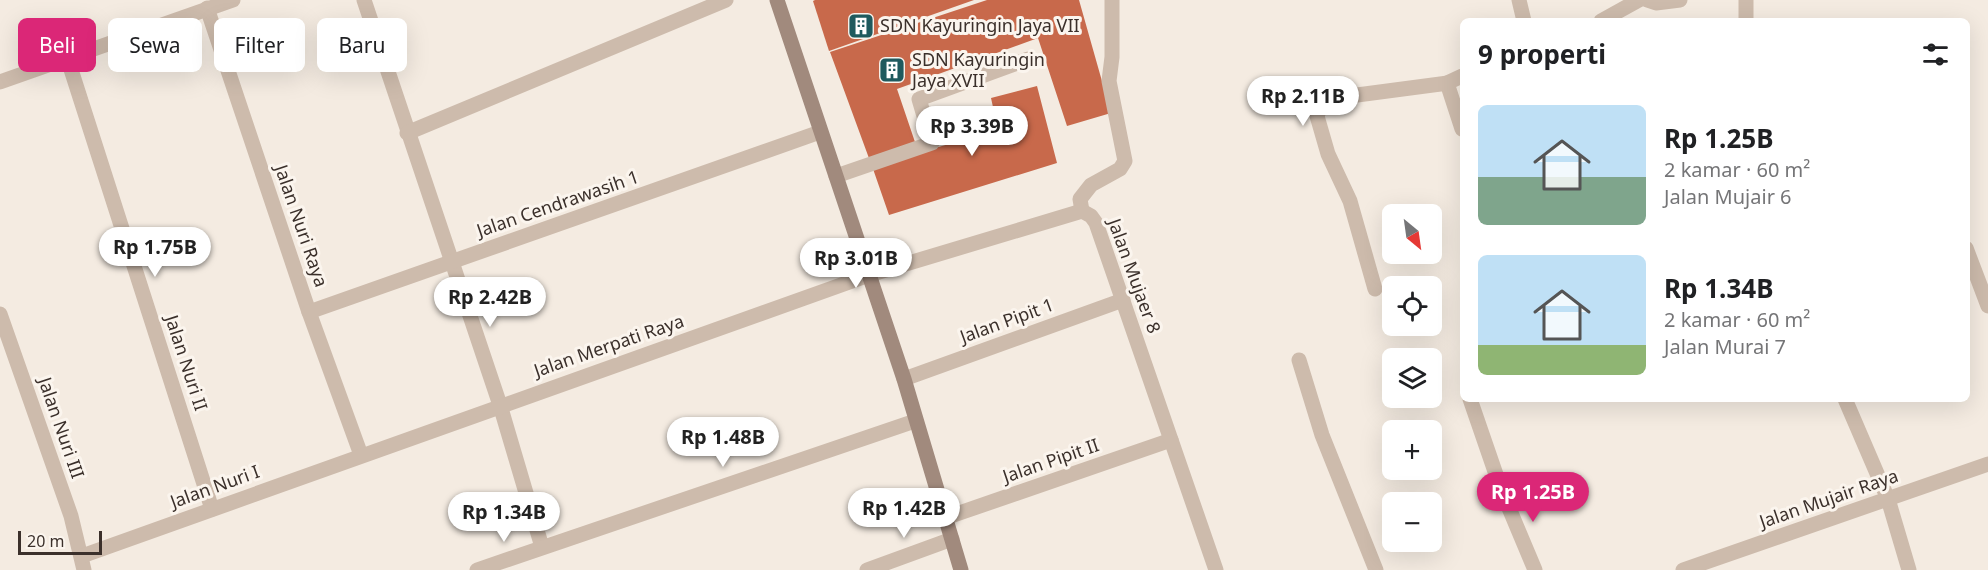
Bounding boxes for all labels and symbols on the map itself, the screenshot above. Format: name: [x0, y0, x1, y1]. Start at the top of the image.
building icon: SDN Kayuringin Jaya VII: [846, 11, 876, 41]
place label: SDN Kayuringin Jaya VII: [880, 13, 1080, 37]
place label: SDN Kayuringin Jaya XVII: [910, 47, 1045, 92]
building icon: SDN Kayuringin Jaya XVII: [877, 55, 907, 85]
pin: Rp 2.11B: [1241, 76, 1365, 127]
pin: Rp 3.39B: [910, 106, 1034, 157]
street label: Jalan Nuri Raya: [269, 160, 334, 290]
street label: Jalan Cendrawasih 1: [471, 164, 642, 243]
north arrow: [1382, 204, 1442, 264]
street label: Jalan Mujaer 8: [1102, 213, 1167, 336]
pin: Rp 1.75B: [93, 227, 217, 278]
pin: Rp 3.01B: [794, 238, 918, 289]
pin: Rp 2.42B: [428, 277, 552, 328]
street label: Jalan Pipit 1: [954, 292, 1057, 349]
street label: Jalan Merpati Raya: [529, 308, 687, 383]
street label: Jalan Nuri II: [160, 310, 214, 414]
street label: Jalan Nuri III: [33, 372, 90, 481]
pin: Rp 1.48B: [661, 417, 785, 468]
street label: Jalan Pipit II: [998, 432, 1102, 488]
street label: Jalan Nuri I: [165, 459, 263, 514]
street label: Jalan Mujair Raya: [1754, 463, 1901, 534]
pin: Rp 1.25B: [1471, 472, 1595, 523]
pin: Rp 1.42B: [842, 488, 966, 539]
pin: Rp 1.34B: [442, 492, 566, 543]
scale bar: [18, 528, 102, 556]

